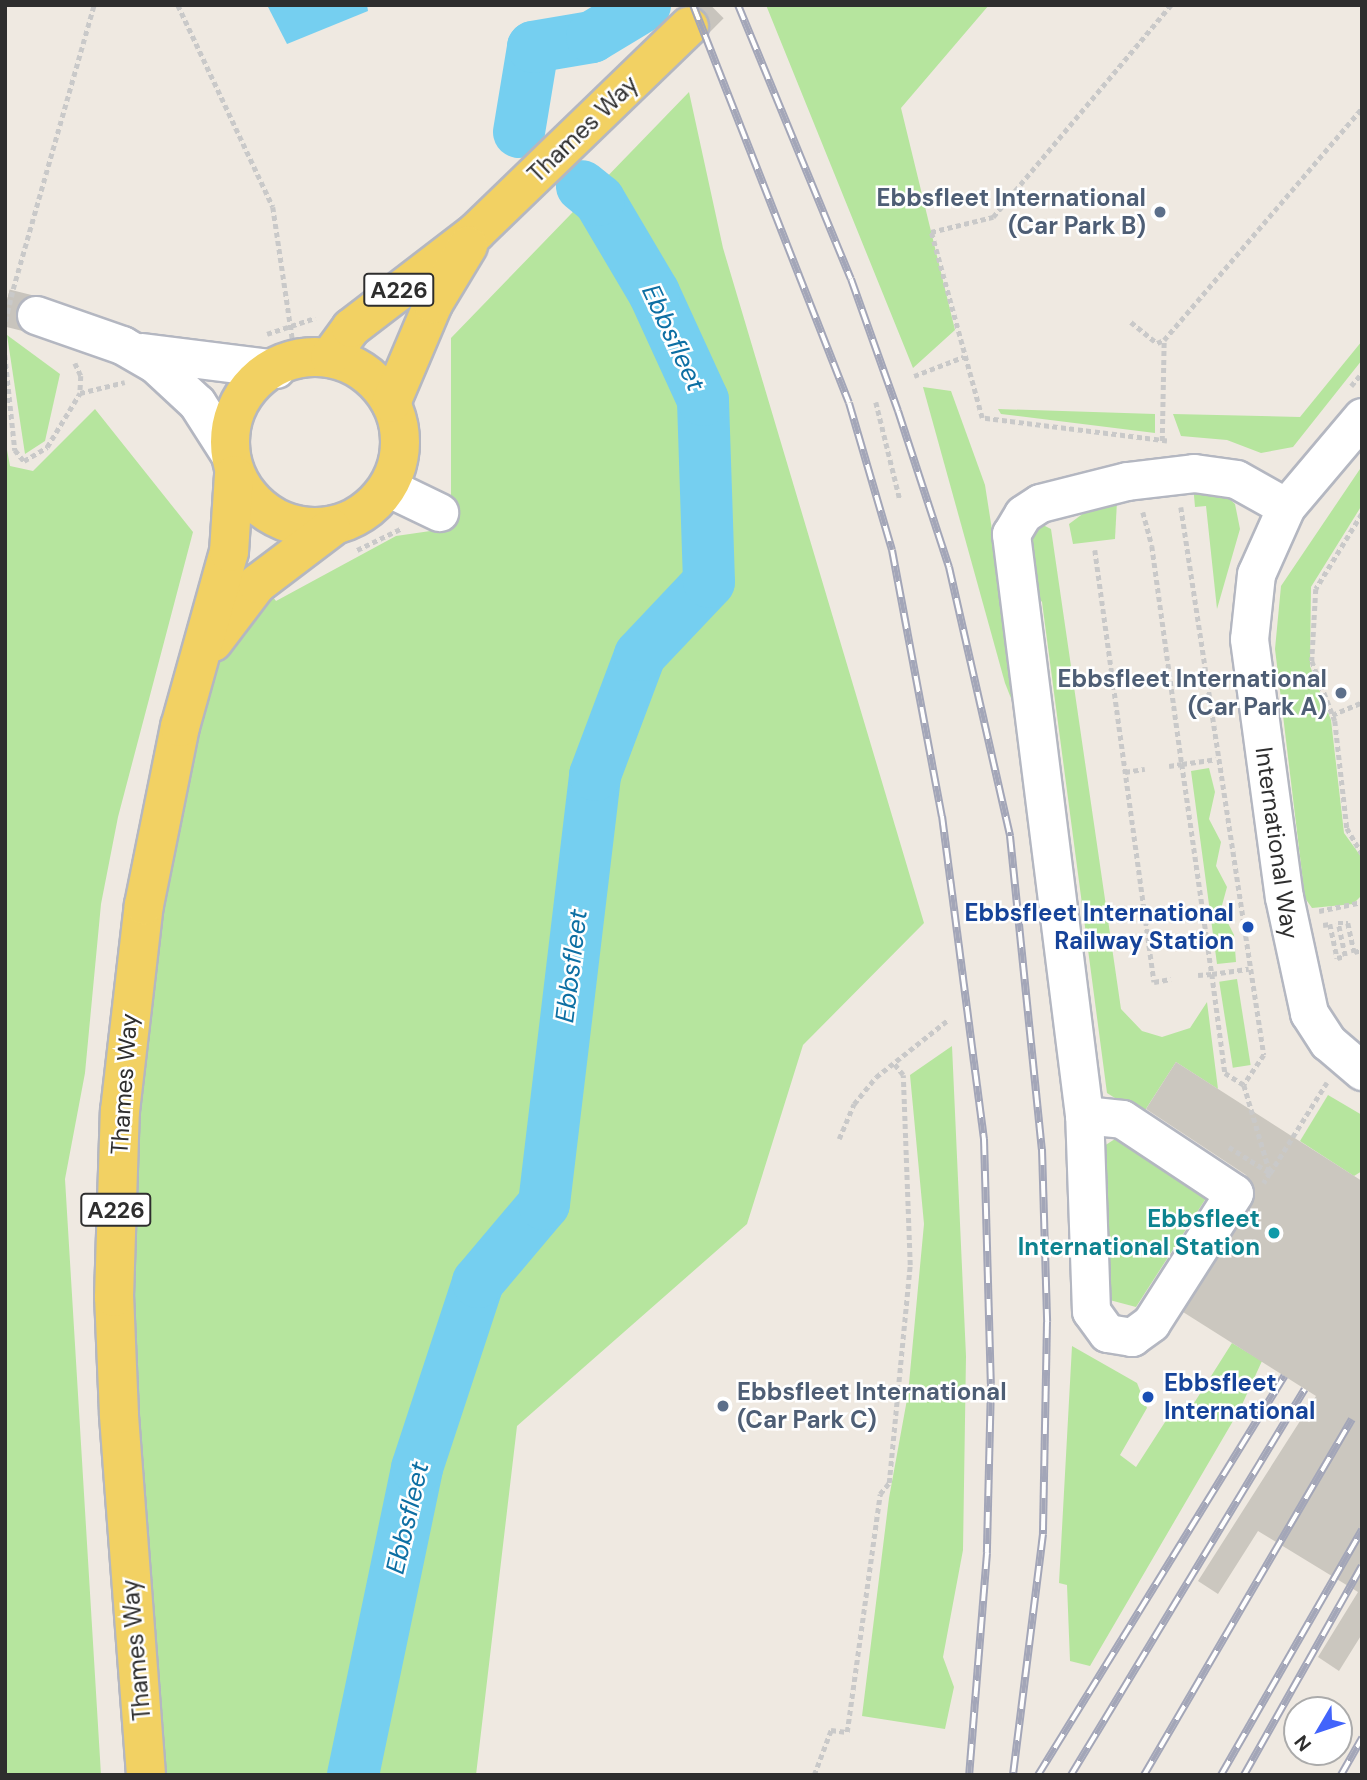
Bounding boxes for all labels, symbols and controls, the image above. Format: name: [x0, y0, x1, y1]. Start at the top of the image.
street label: Thames Way: [522, 69, 644, 189]
place label: Ebbsfleet International (Car Park B): [876, 184, 1146, 240]
marker: Ebbsfleet International (Car Park B): [1152, 204, 1168, 220]
road number: A226: [362, 270, 436, 310]
water label: Ebbsfleet: [635, 280, 711, 396]
place label: Ebbsfleet International (Car Park A): [1057, 665, 1327, 721]
marker: Ebbsfleet International (Car Park A): [1333, 685, 1349, 701]
street label: International Way: [1249, 745, 1305, 941]
place label: Ebbsfleet International Railway Station: [964, 899, 1234, 955]
water label: Ebbsfleet: [550, 908, 594, 1024]
marker: Ebbsfleet International Railway Station: [1240, 919, 1256, 935]
street label: Thames Way: [105, 1012, 143, 1156]
road number: A226: [79, 1190, 153, 1230]
place label: Ebbsfleet International Station: [1018, 1205, 1260, 1261]
marker: Ebbsfleet International Station: [1266, 1225, 1282, 1241]
place label: Ebbsfleet International: [1164, 1369, 1315, 1425]
place label: Ebbsfleet International (Car Park C): [737, 1378, 1007, 1434]
marker: Ebbsfleet International: [1138, 1387, 1158, 1407]
marker: Ebbsfleet International (Car Park C): [715, 1398, 731, 1414]
water label: Ebbsfleet: [380, 1459, 436, 1577]
street label: Thames Way: [115, 1578, 157, 1722]
north arrow: [1283, 1696, 1353, 1766]
text: N: [1289, 1730, 1317, 1757]

